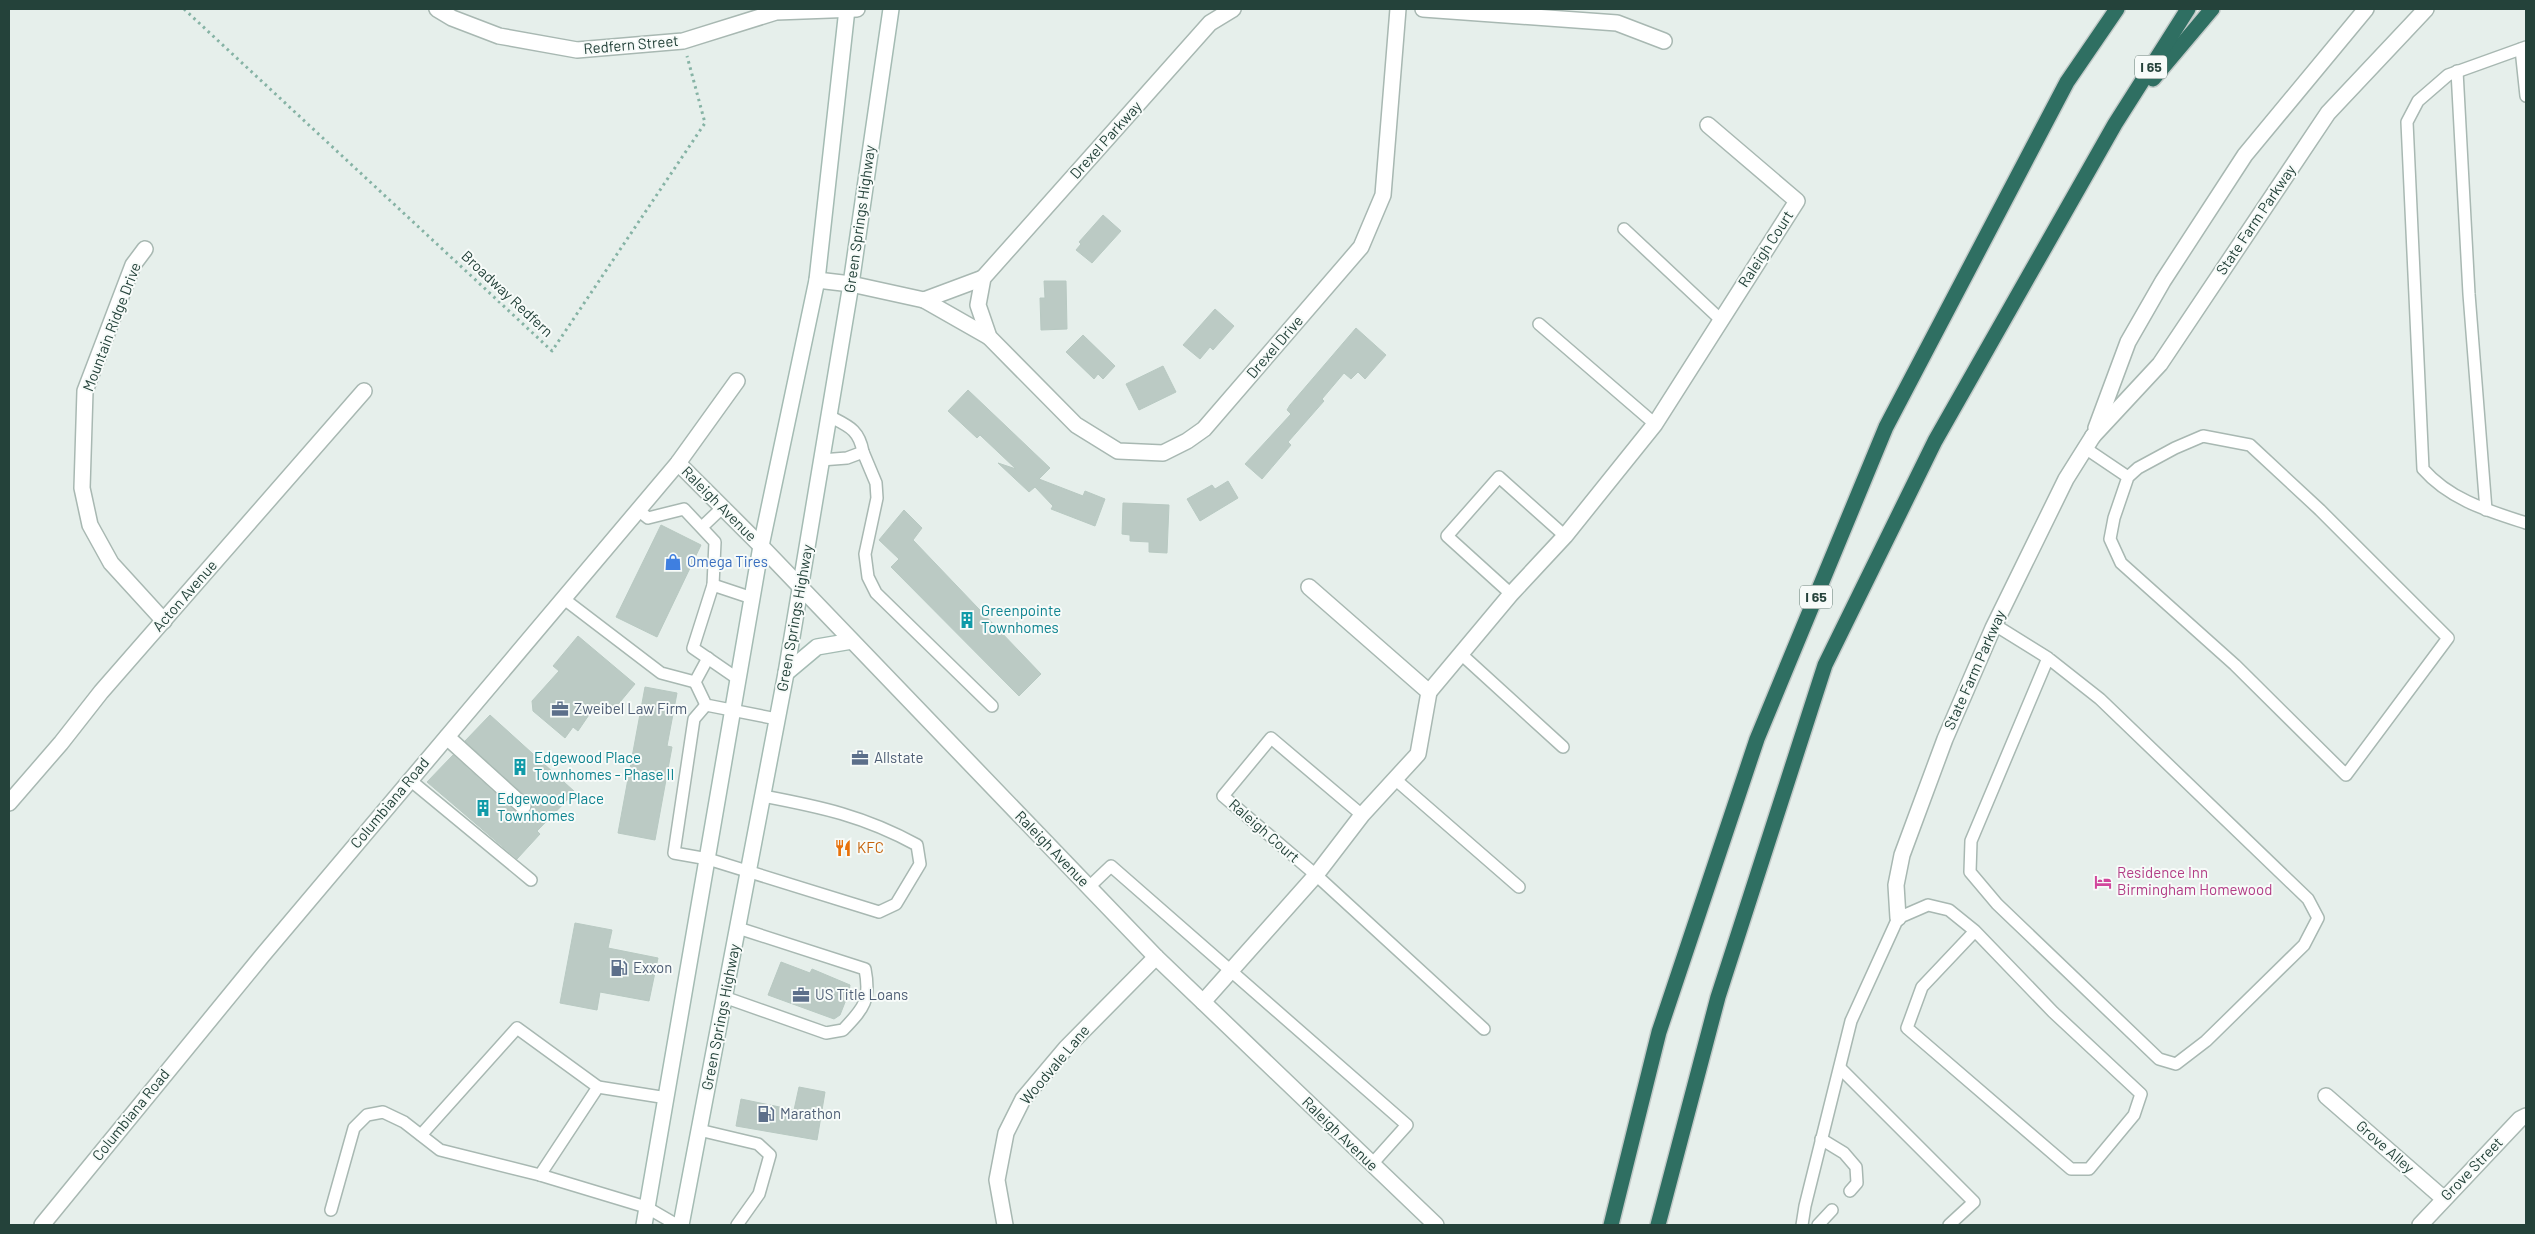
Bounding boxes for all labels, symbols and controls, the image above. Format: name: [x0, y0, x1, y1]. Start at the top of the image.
street label: Redfern Street: [583, 31, 679, 57]
road number: I 65: [2135, 56, 2167, 78]
street label: Drexel Parkway: [1066, 97, 1145, 182]
street label: Green Springs Highway: [840, 144, 878, 294]
street label: State Farm Parkway: [2212, 161, 2299, 278]
street label: Raleigh Court: [1734, 207, 1797, 290]
street label: Broadway Redfern: [458, 246, 557, 340]
street label: Mountain Ridge Drive: [78, 260, 144, 394]
street label: Drexel Drive: [1242, 311, 1306, 381]
street label: Raleigh Avenue: [678, 462, 761, 545]
street label: Green Springs Highway: [772, 543, 816, 693]
shop icon: Omega Tires: [663, 552, 683, 572]
place label: Omega Tires: [687, 552, 768, 570]
street label: Acton Avenue: [148, 556, 220, 635]
road number: I 65: [1800, 586, 1832, 608]
place label: Greenpointe Townhomes: [981, 601, 1061, 636]
street label: State Farm Parkway: [1940, 607, 2009, 732]
building icon: Greenpointe Townhomes: [957, 610, 977, 630]
office icon: Zweibel Law Firm: [550, 699, 570, 719]
place label: Zweibel Law Firm: [574, 699, 687, 717]
place label: Edgewood Place Townhomes - Phase II: [534, 748, 674, 783]
office icon: Allstate: [850, 748, 870, 768]
place label: Allstate: [874, 748, 924, 766]
street label: Columbiana Road: [346, 753, 432, 851]
building icon: Edgewood Place Townhomes - Phase II: [510, 757, 530, 777]
place label: Edgewood Place Townhomes: [497, 789, 604, 824]
street label: Raleigh Court: [1226, 795, 1304, 866]
building icon: Edgewood Place Townhomes: [473, 798, 493, 818]
street label: Raleigh Avenue: [1012, 806, 1094, 890]
restaurant icon: KFC: [833, 838, 853, 858]
place label: KFC: [857, 838, 884, 856]
place label: Residence Inn Birmingham Homewood: [2117, 863, 2272, 898]
hotel icon: Residence Inn Birmingham Homewood: [2093, 872, 2113, 892]
street label: Green Springs Highway: [697, 942, 743, 1092]
fuel station icon: Exxon: [609, 958, 629, 978]
place label: Exxon: [633, 958, 672, 976]
office icon: US Title Loans: [791, 985, 811, 1005]
place label: US Title Loans: [815, 985, 908, 1003]
street label: Woodvale Lane: [1016, 1021, 1093, 1108]
street label: Columbiana Road: [88, 1065, 173, 1164]
street label: Raleigh Avenue: [1299, 1092, 1383, 1174]
fuel station icon: Marathon: [756, 1104, 776, 1124]
place label: Marathon: [780, 1104, 841, 1122]
street label: Grove Alley: [2353, 1116, 2418, 1176]
street label: Grove Street: [2437, 1133, 2506, 1204]

